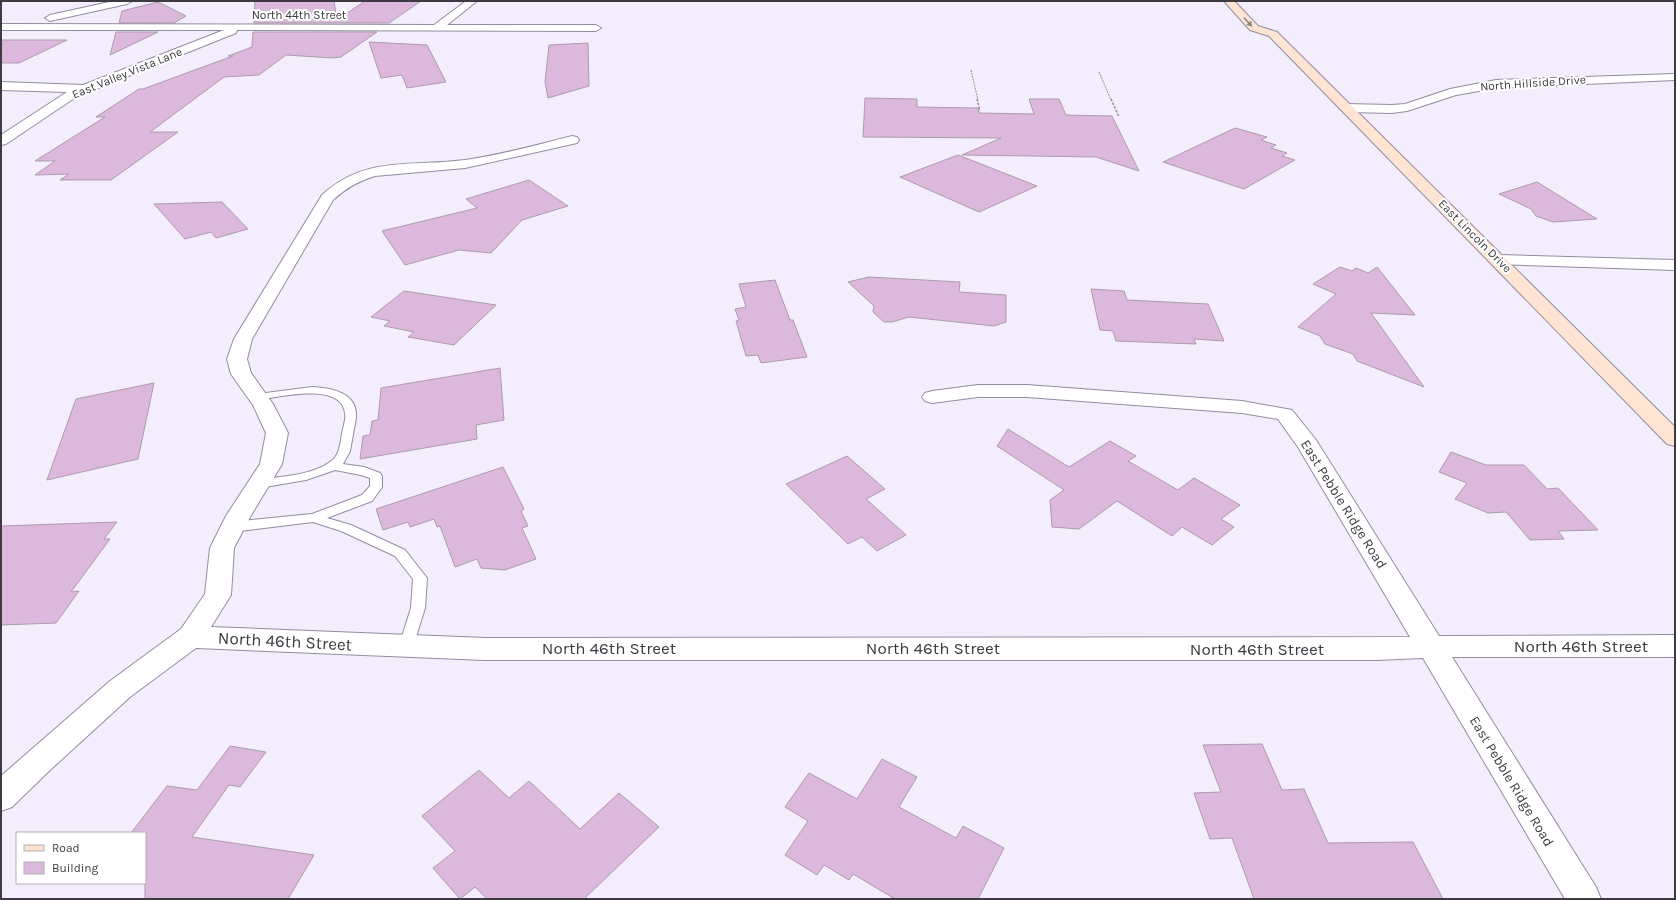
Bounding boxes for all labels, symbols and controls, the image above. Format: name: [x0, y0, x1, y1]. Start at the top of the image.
street label: North 44th Street: [252, 8, 347, 22]
one-way arrow: [1243, 17, 1253, 27]
street label: East Valley Vista Lane: [70, 44, 184, 102]
street label: North Hillside Drive: [1480, 72, 1586, 94]
street label: East Lincoln Drive: [1436, 197, 1514, 275]
street label: East Pebble Ridge Road: [1297, 437, 1390, 572]
street label: North 46th Street: [217, 627, 353, 655]
street label: North 46th Street: [1514, 636, 1648, 656]
street label: North 46th Street: [542, 638, 676, 658]
street label: North 46th Street: [866, 638, 1000, 658]
street label: North 46th Street: [1190, 639, 1324, 659]
street label: East Pebble Ridge Road: [1466, 713, 1557, 850]
legend: [16, 832, 146, 884]
text: Road: [52, 841, 80, 855]
text: Building: [52, 861, 99, 875]

